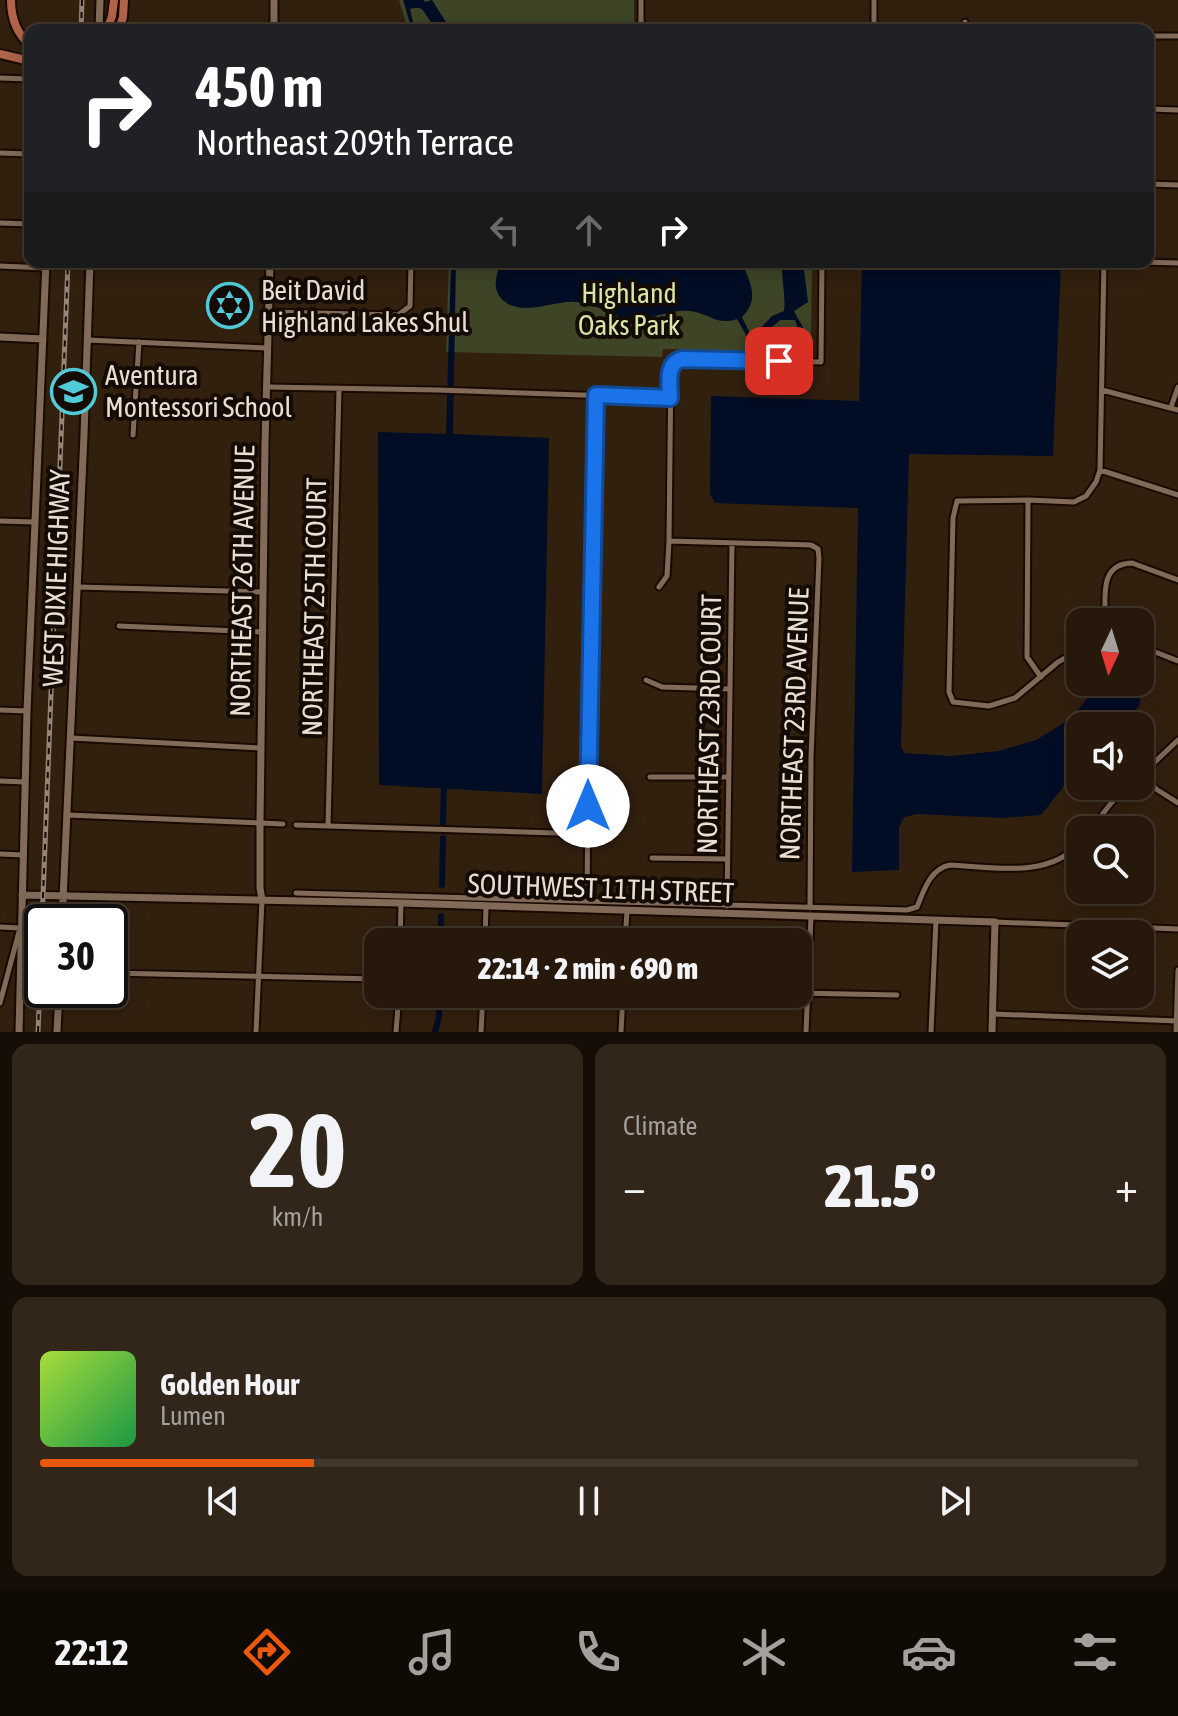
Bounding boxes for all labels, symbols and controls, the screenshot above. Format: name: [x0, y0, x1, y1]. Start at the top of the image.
text: 450 m: [196, 55, 323, 119]
icon: right: [64, 56, 168, 160]
text: Northeast 209th Terrace: [196, 121, 514, 163]
icon: left: [483, 208, 527, 252]
icon: ahead: [567, 208, 611, 252]
icon: right: [651, 208, 695, 252]
place label: Beit David Highland Lakes Shul: [261, 274, 469, 338]
park label: Highland Oaks Park: [578, 277, 680, 341]
synagogue icon: Beit David Highland Lakes Shul: [206, 282, 254, 330]
pin: [745, 327, 813, 395]
icon: arrive: [757, 339, 801, 383]
place label: Aventura Montessori School: [105, 359, 292, 423]
school or university icon: Aventura Montessori School: [50, 367, 98, 415]
street label: NORTHEAST 26TH AVENUE: [224, 445, 260, 717]
street label: WEST DIXIE HIGHWAY: [36, 468, 76, 687]
street label: NORTHEAST 25TH COURT: [296, 477, 332, 737]
street label: NORTHEAST 23RD AVENUE: [773, 587, 815, 861]
street label: NORTHEAST 23RD COURT: [691, 594, 727, 854]
north arrow: [1066, 608, 1154, 696]
map controls: [1066, 608, 1154, 1008]
button: sound: [1066, 712, 1154, 800]
position arrow: [546, 764, 630, 848]
button: search: [1066, 816, 1154, 904]
street label: SOUTHWEST 11TH STREET: [467, 867, 735, 909]
speed limit sign: 30: [24, 904, 128, 1008]
button: layers: [1066, 920, 1154, 1008]
text: 22:14 · 2 min · 690 m: [478, 951, 698, 985]
text: 20: [249, 1090, 346, 1209]
text: Climate: [623, 1111, 697, 1141]
text: 21.5°: [825, 1151, 936, 1220]
text: −: [623, 1161, 646, 1211]
text: +: [1115, 1161, 1138, 1211]
text: km/h: [272, 1202, 323, 1232]
text: Golden Hour: [160, 1367, 299, 1401]
text: Lumen: [160, 1401, 226, 1431]
icon: previous: [201, 1479, 245, 1523]
icon: pause: [567, 1479, 611, 1523]
icon: next: [933, 1479, 977, 1523]
icon: directions: [239, 1624, 295, 1680]
icon: music: [404, 1624, 460, 1680]
icon: phone: [570, 1624, 626, 1680]
icon: climate: [736, 1624, 792, 1680]
icon: car: [901, 1624, 957, 1680]
icon: filters: [1067, 1624, 1123, 1680]
text: 22:12: [55, 1631, 129, 1673]

